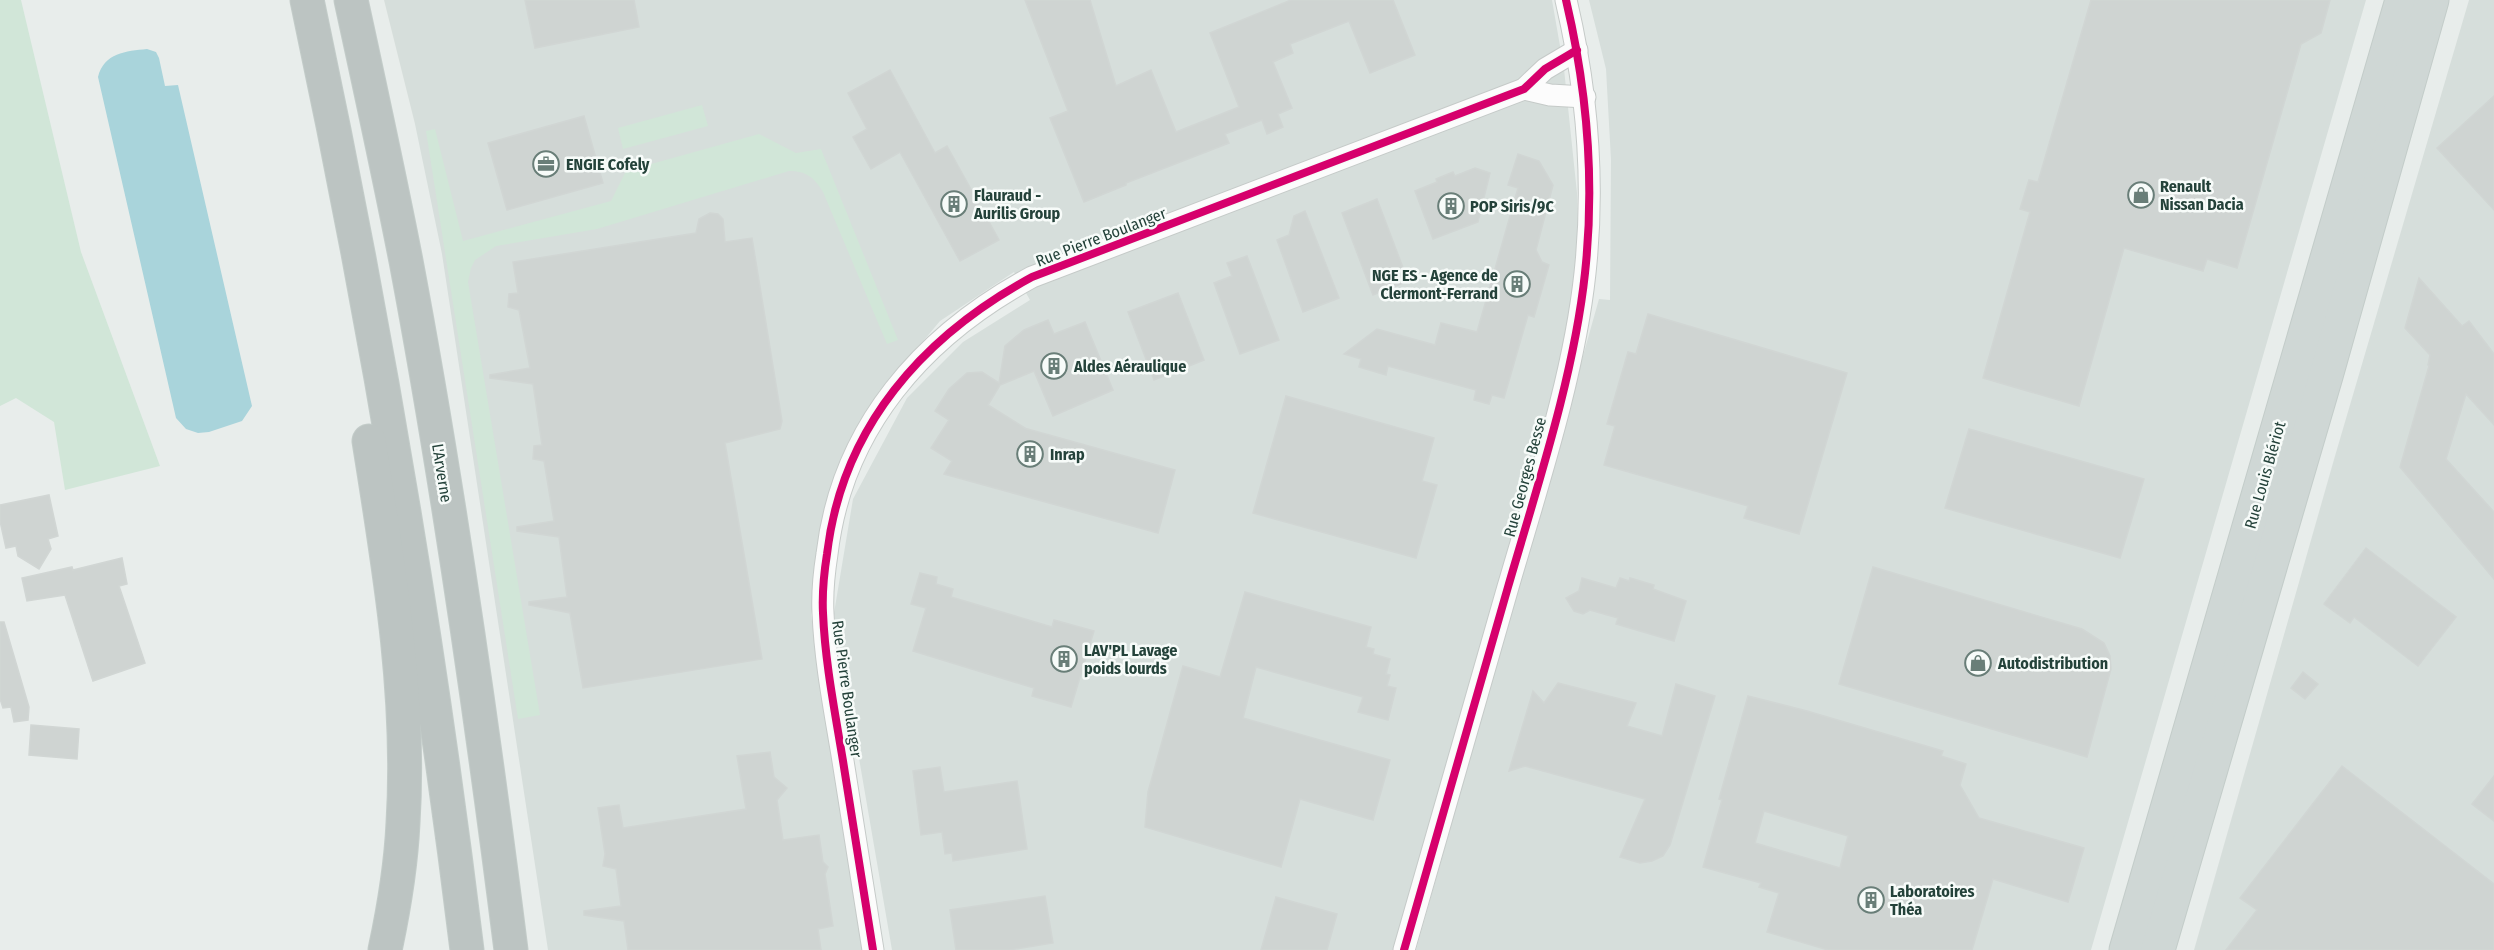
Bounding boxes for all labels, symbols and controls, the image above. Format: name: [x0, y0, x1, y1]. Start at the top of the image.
office icon: ENGIE Cofely: [531, 149, 561, 179]
place label: ENGIE Cofely: [566, 155, 650, 174]
place label: Renault Nissan Dacia: [2160, 177, 2244, 214]
shop icon: Renault Nissan Dacia: [2126, 180, 2156, 210]
place label: Flauraud - Aurilis Group: [973, 186, 1061, 223]
building icon: Flauraud - Aurilis Group: [939, 189, 969, 219]
building icon: POP Siris/9C: [1436, 191, 1466, 221]
place label: POP Siris/9C: [1470, 197, 1554, 216]
street label: Rue Pierre Boulanger: [1033, 203, 1169, 271]
place label: NGE ES - Agence de Clermont-Ferrand: [1372, 266, 1498, 303]
building icon: NGE ES - Agence de Clermont-Ferrand: [1502, 269, 1532, 299]
building icon: Aldes Aéraulique: [1039, 351, 1069, 381]
place label: Aldes Aéraulique: [1073, 357, 1186, 376]
street label: Rue Georges Besse: [1500, 415, 1550, 539]
street label: Rue Louis Blériot: [2241, 418, 2290, 531]
building icon: Inrap: [1015, 439, 1045, 469]
street label: L'Arverne: [428, 442, 456, 504]
place label: Inrap: [1050, 445, 1085, 464]
street label: Rue Pierre Boulanger: [828, 619, 866, 759]
place label: LAV'PL Lavage poids lourds: [1084, 641, 1177, 678]
building icon: LAV'PL Lavage poids lourds: [1049, 644, 1079, 674]
shop icon: Autodistribution: [1963, 648, 1993, 678]
place label: Autodistribution: [1997, 654, 2108, 673]
place label: Laboratoires Théa: [1890, 882, 1974, 919]
building icon: Laboratoires Théa: [1856, 885, 1886, 915]

